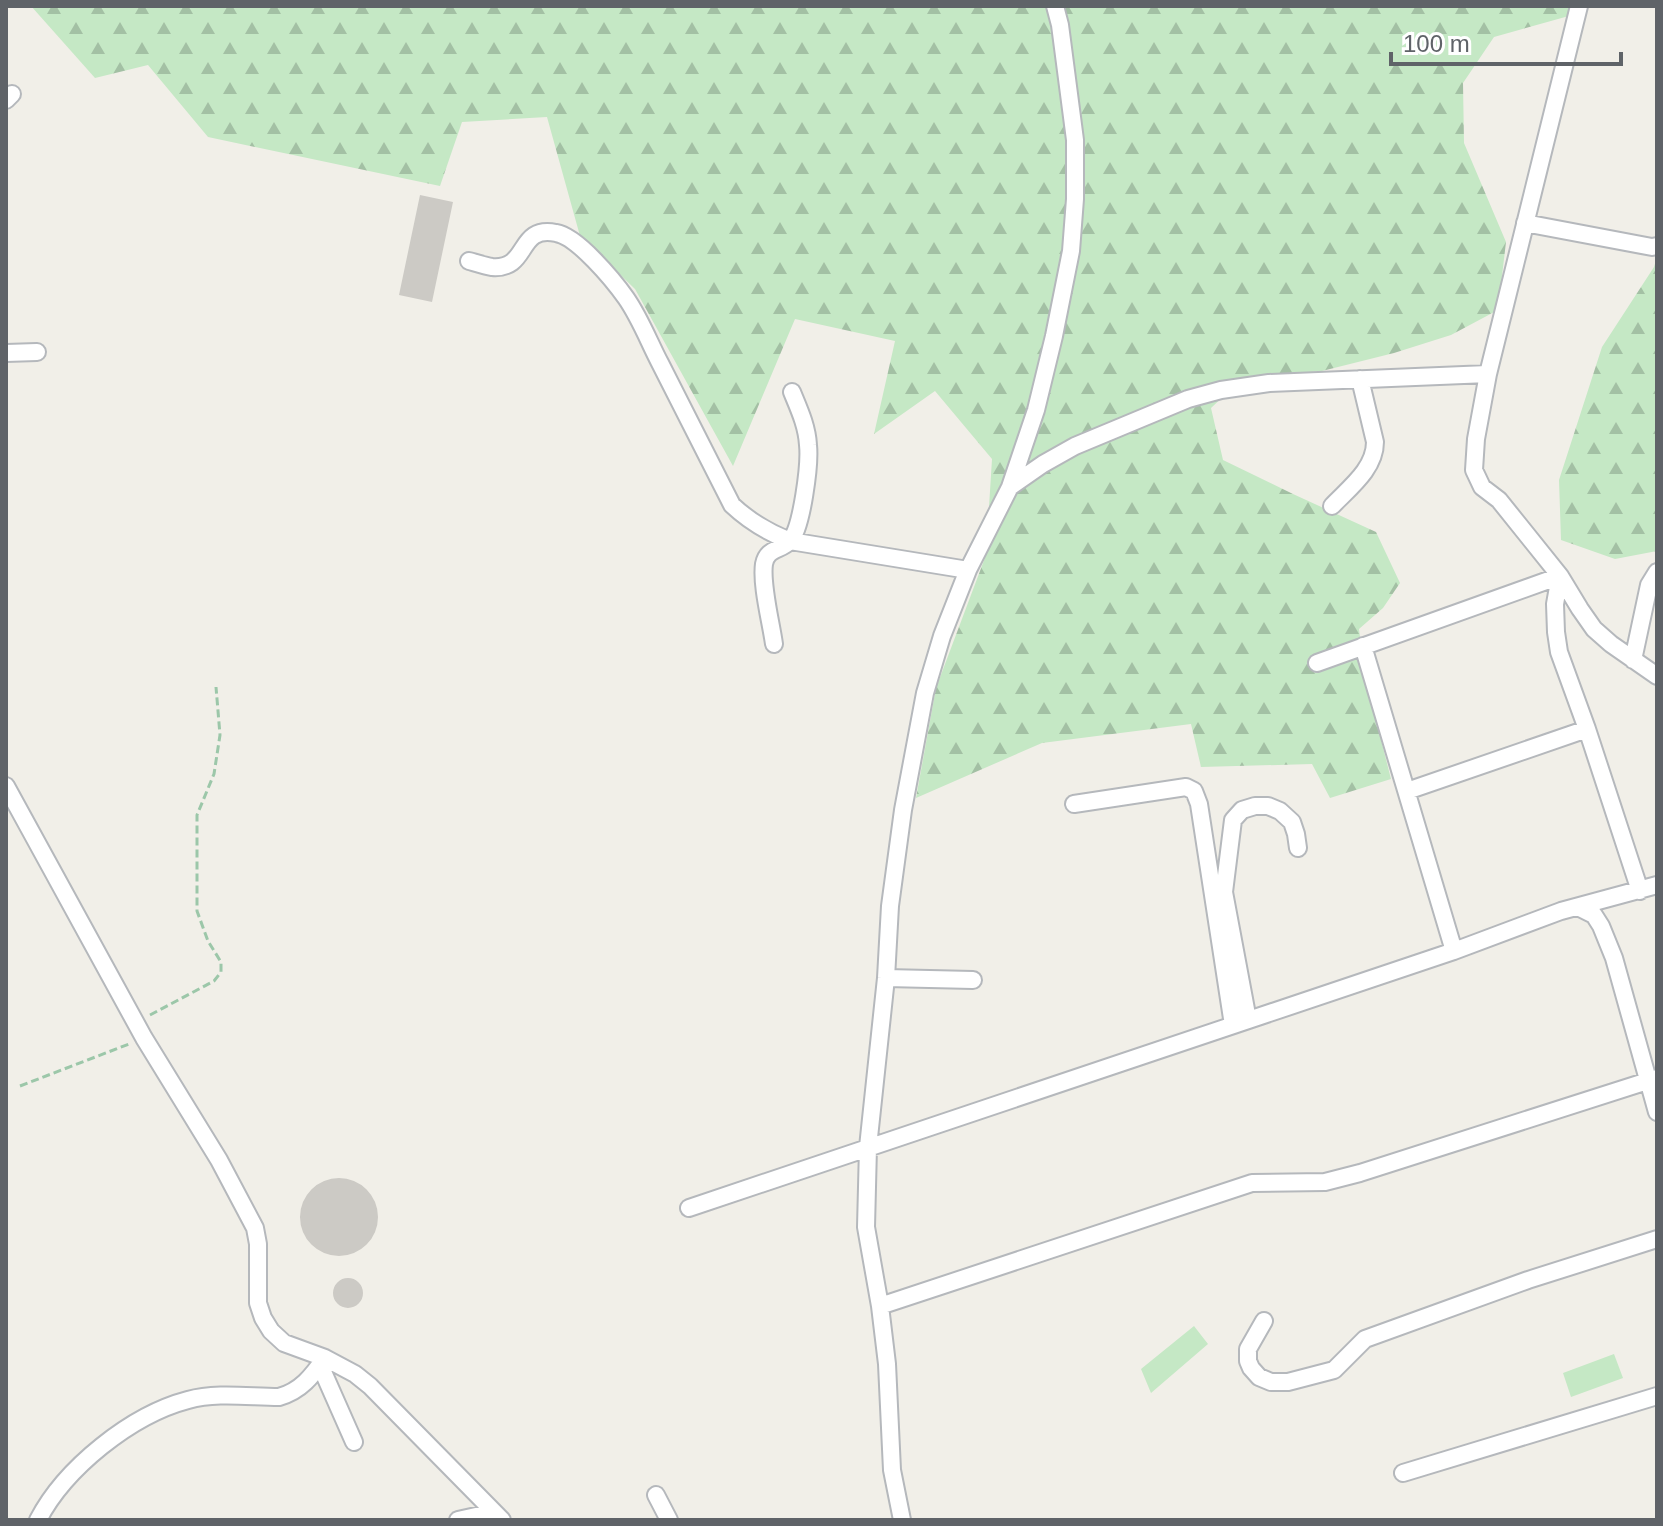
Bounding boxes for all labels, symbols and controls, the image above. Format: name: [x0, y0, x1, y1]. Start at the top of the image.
scale bar: [1391, 16, 1621, 66]
text: 100 m: [1403, 30, 1470, 57]

